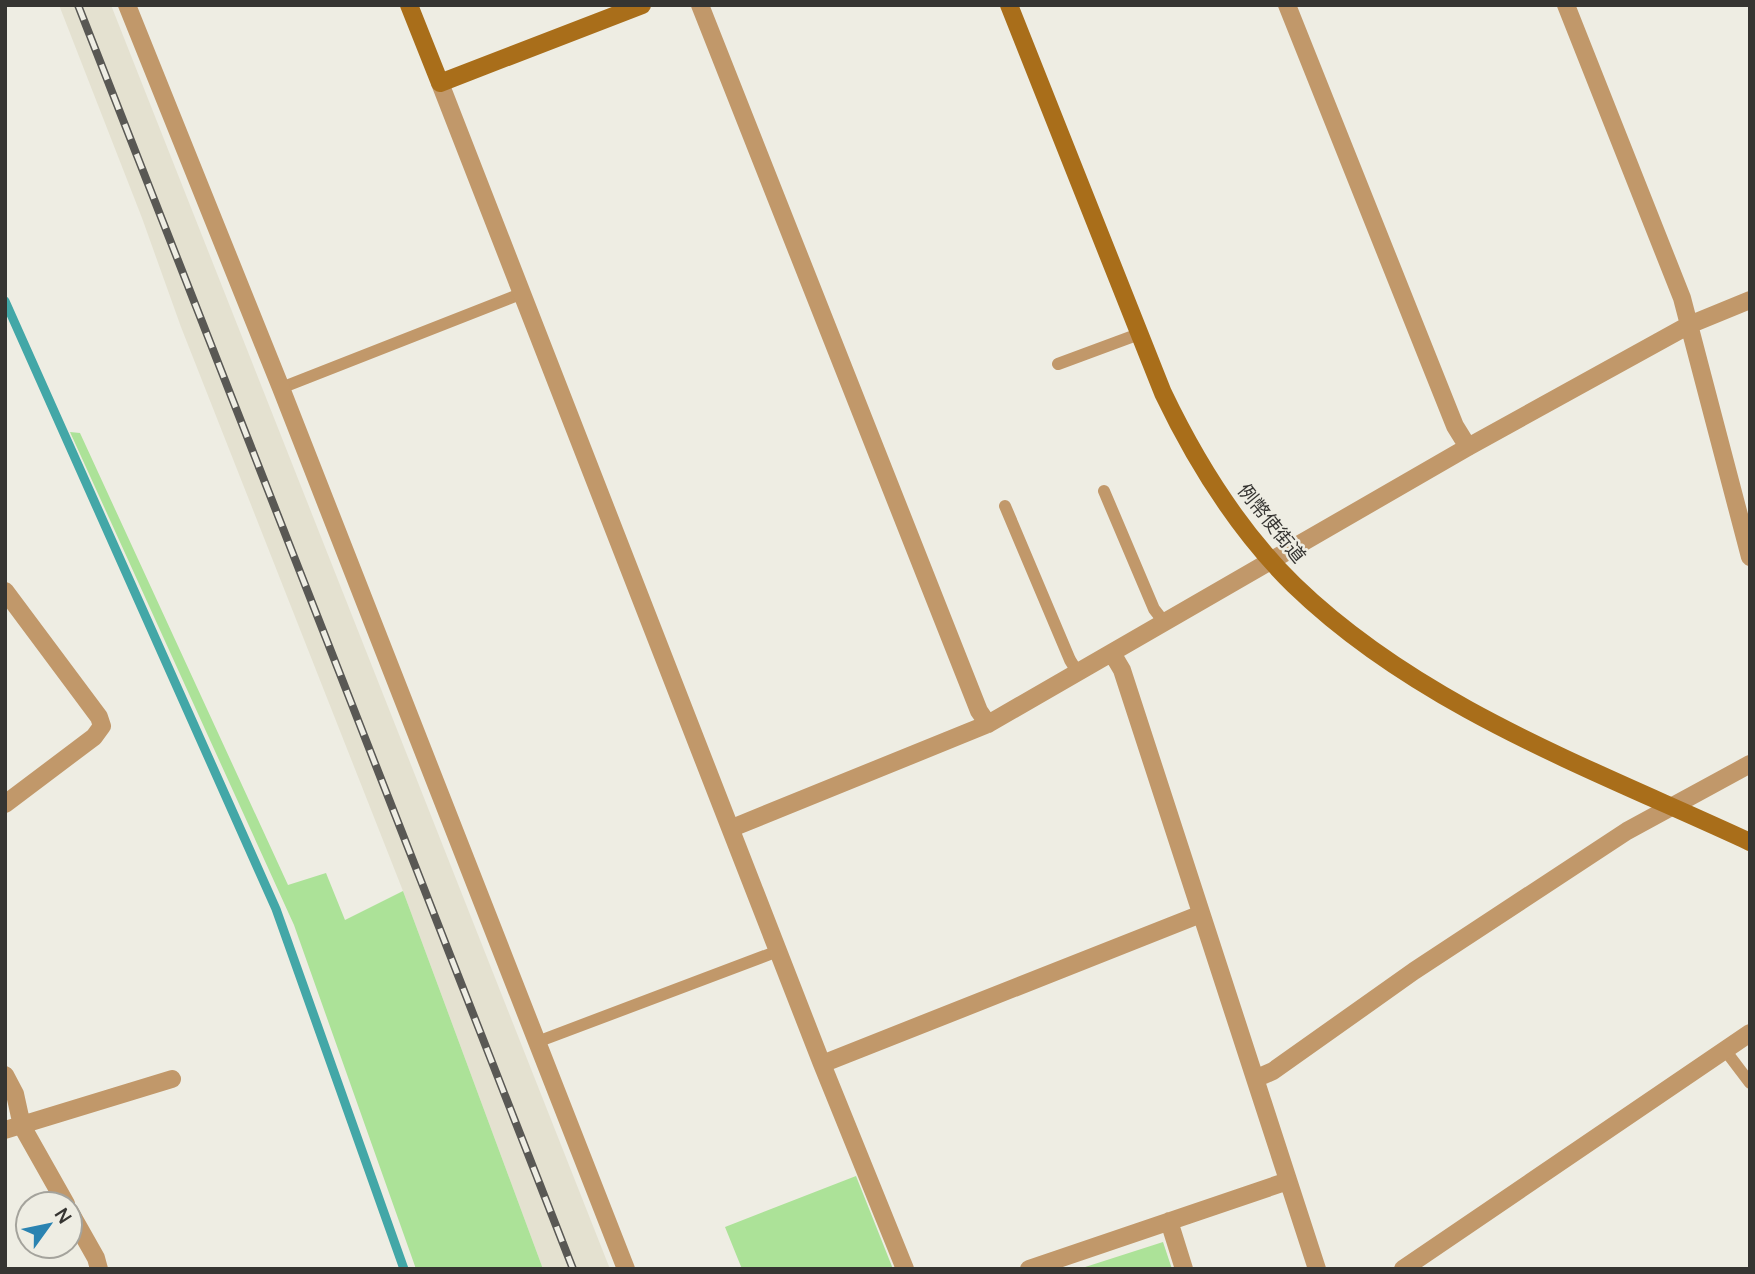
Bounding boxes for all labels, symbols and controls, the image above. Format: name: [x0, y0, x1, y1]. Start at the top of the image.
street label: 例幣使街道: [1232, 478, 1312, 568]
north arrow: [14, 1190, 84, 1260]
text: N: [49, 1203, 78, 1229]

